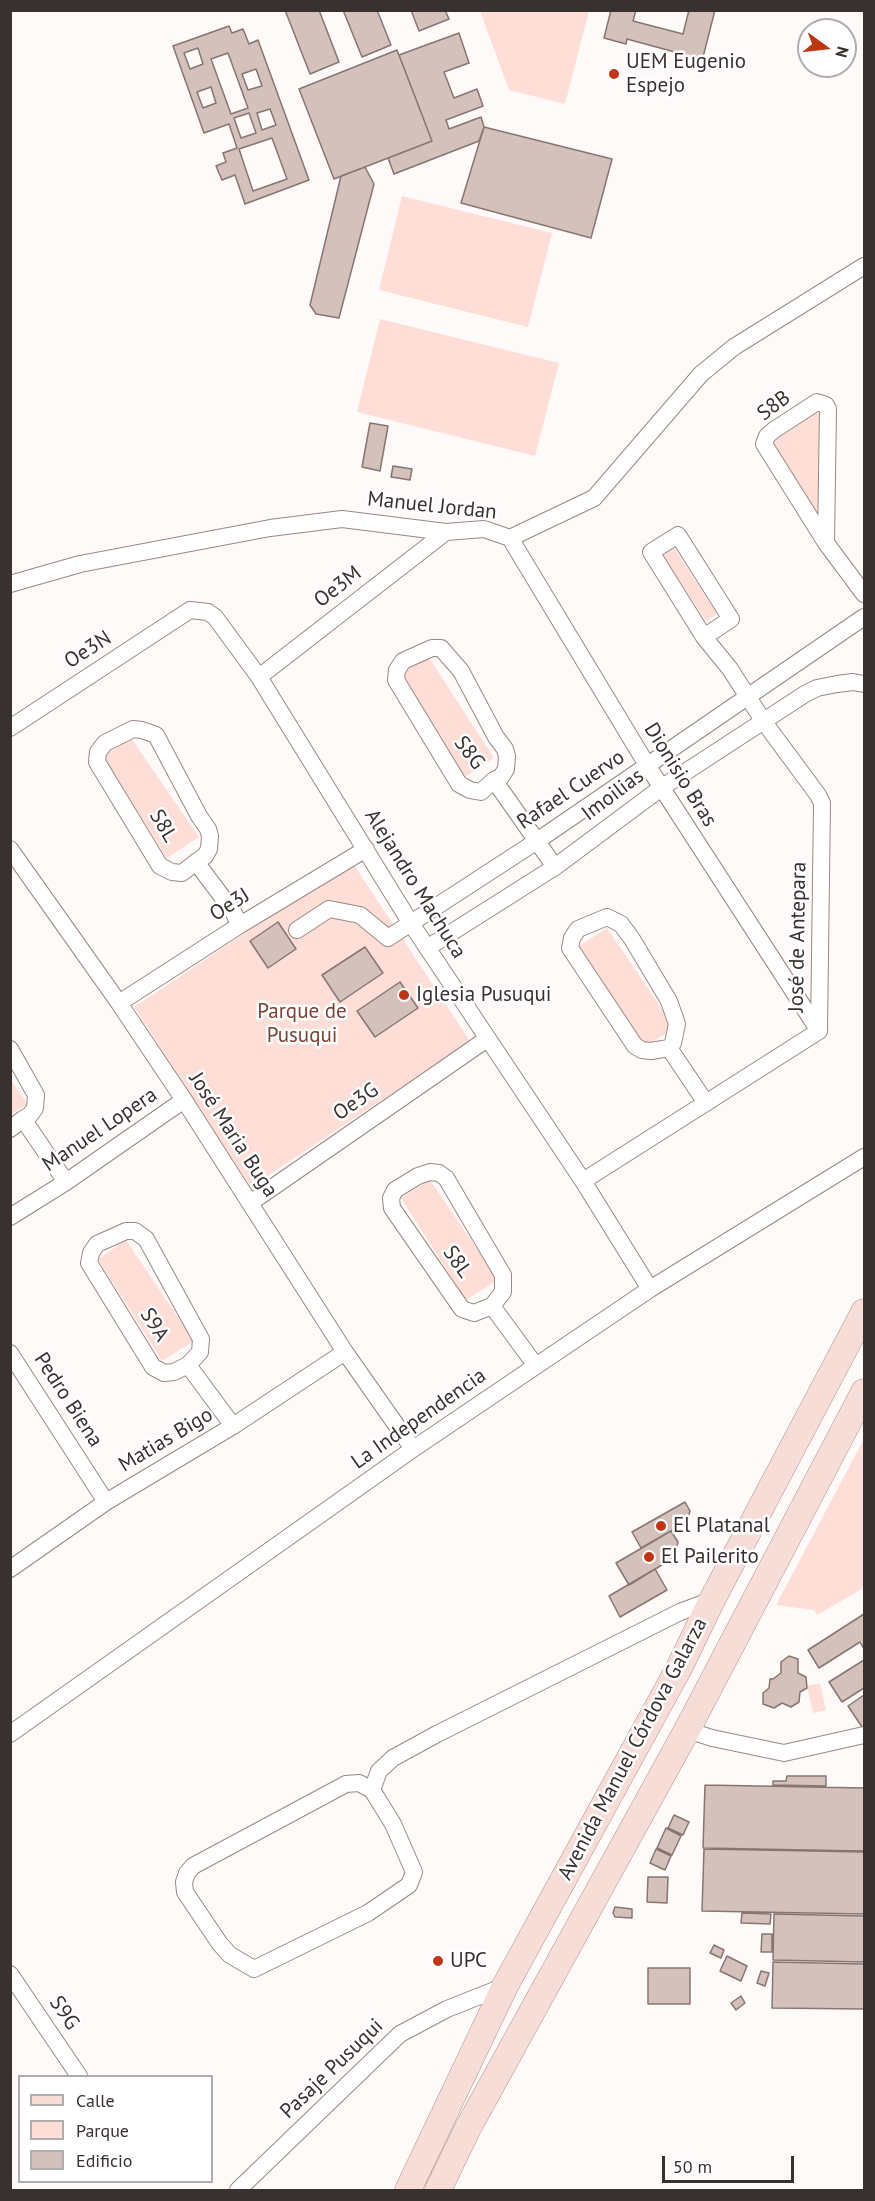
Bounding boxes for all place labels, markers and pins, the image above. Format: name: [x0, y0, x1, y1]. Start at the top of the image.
place label: UEM Eugenio Espejo: [626, 49, 746, 99]
marker: UEM Eugenio Espejo: [607, 67, 621, 81]
place label: Iglesia Pusuqui: [416, 982, 551, 1008]
marker: Iglesia Pusuqui: [397, 988, 411, 1002]
place label: El Platanal: [673, 1513, 770, 1539]
marker: El Platanal: [654, 1519, 668, 1533]
place label: El Pailerito: [661, 1544, 759, 1570]
marker: El Pailerito: [642, 1550, 656, 1564]
place label: UPC: [450, 1948, 487, 1974]
marker: UPC: [431, 1954, 445, 1968]

